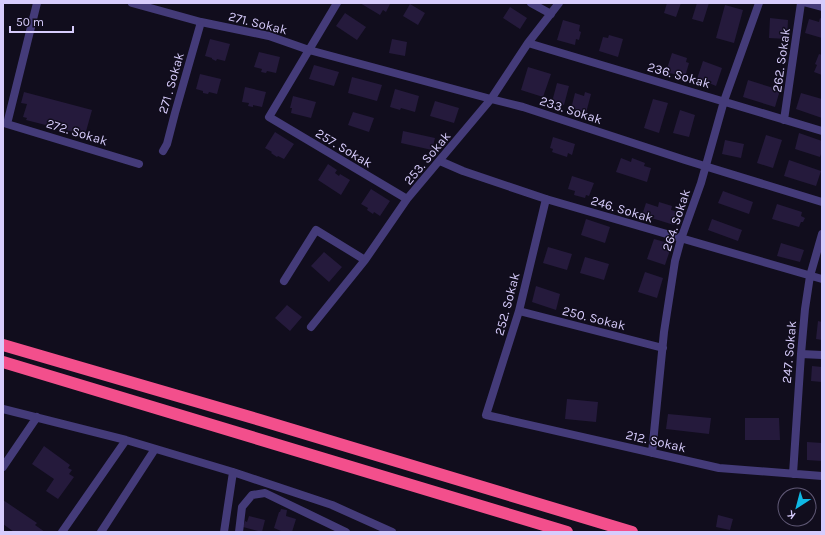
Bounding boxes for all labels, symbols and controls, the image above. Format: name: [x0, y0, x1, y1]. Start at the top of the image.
scale bar: [10, 8, 73, 34]
street label: 271. Sokak: [227, 8, 289, 38]
text: 50 m: [16, 15, 44, 29]
street label: 262. Sokak: [769, 27, 793, 93]
street label: 271 . Sokak: [155, 51, 187, 115]
street label: 236. Sokak: [646, 59, 712, 91]
street label: 233. Sokak: [538, 93, 604, 127]
street label: 272. Sokak: [45, 116, 109, 148]
street label: 257. Sokak: [313, 125, 375, 171]
street label: 253. Sokak: [400, 128, 454, 188]
street label: 264. Sokak: [659, 187, 693, 253]
street label: 246. Sokak: [589, 192, 655, 226]
street label: 252. Sokak: [491, 271, 523, 337]
street label: 250. Sokak: [561, 303, 627, 333]
street label: 247. Sokak: [779, 320, 799, 384]
street label: 212. Sokak: [624, 427, 688, 455]
north arrow: [777, 487, 817, 527]
text: K: [784, 507, 798, 522]

